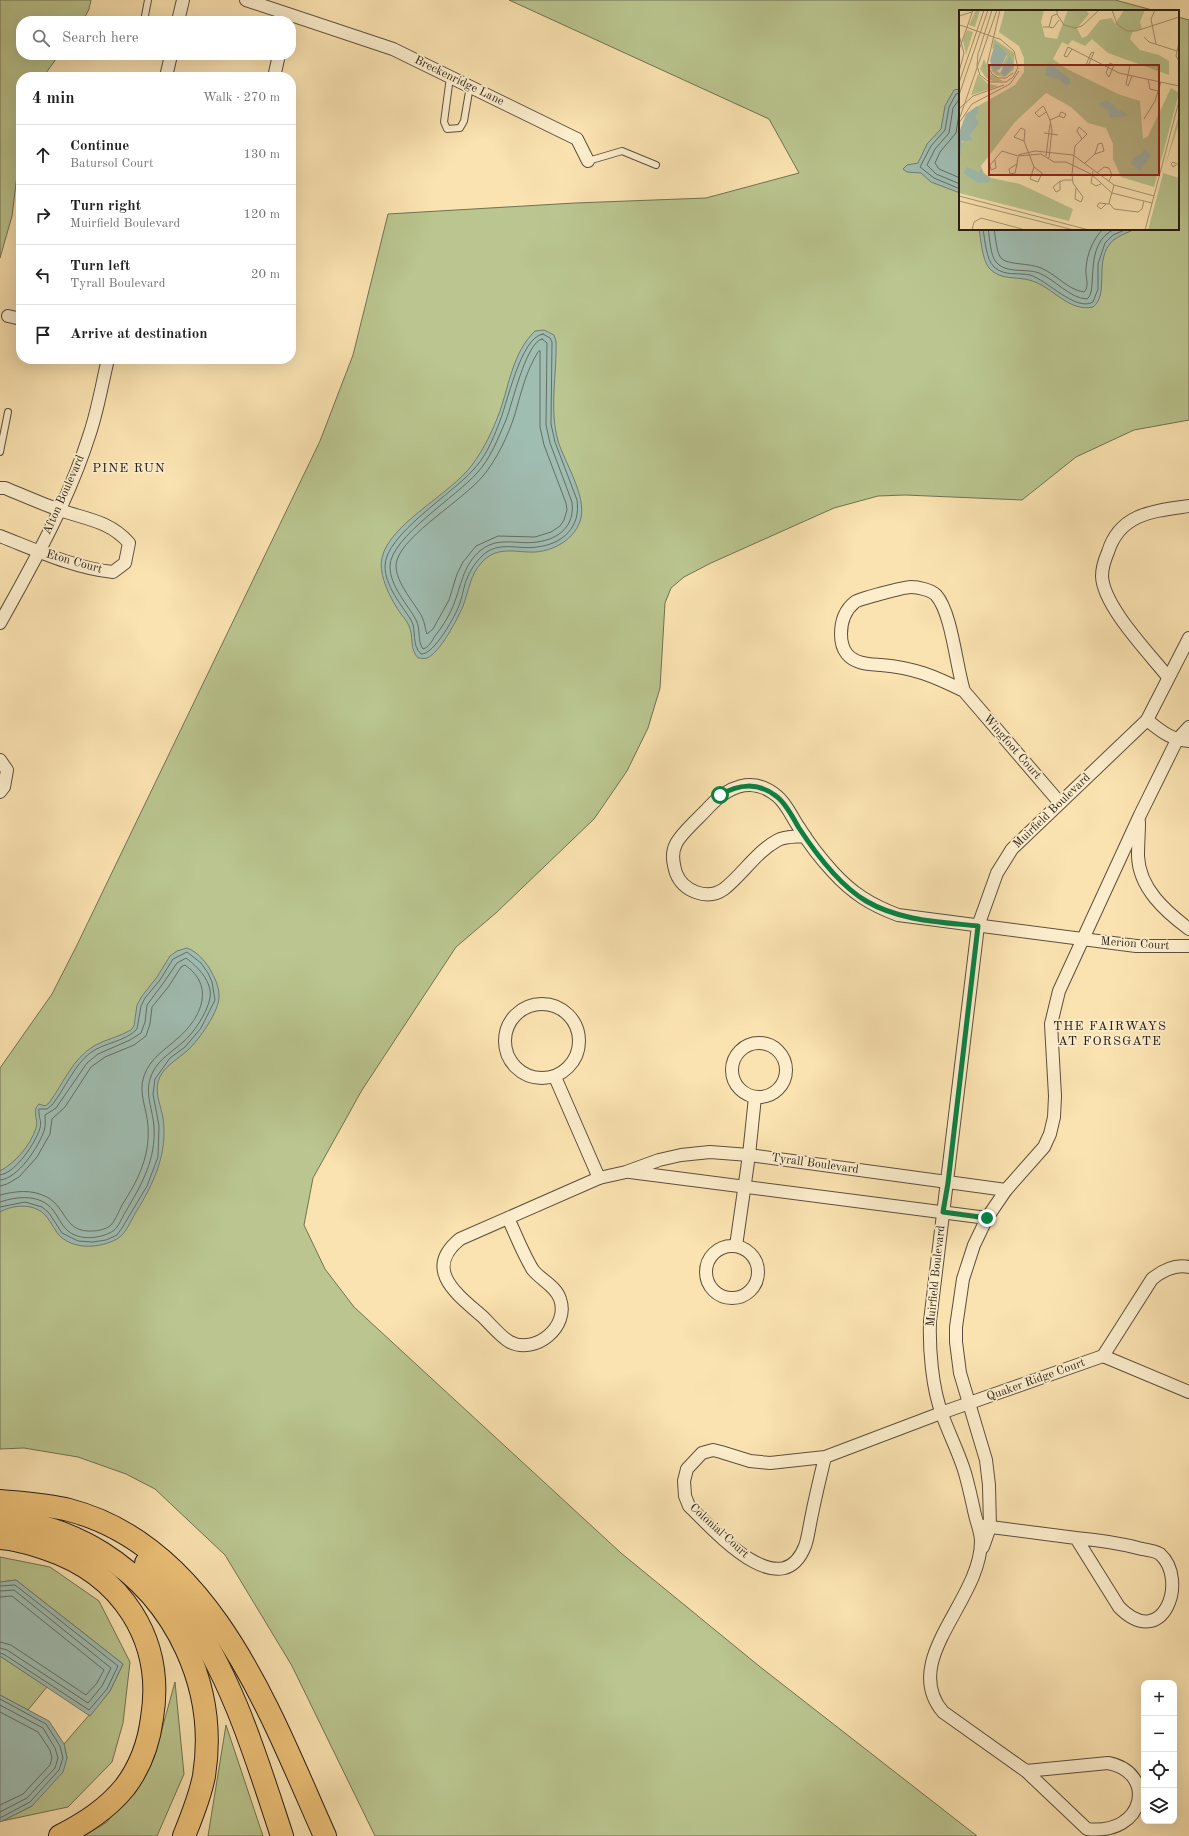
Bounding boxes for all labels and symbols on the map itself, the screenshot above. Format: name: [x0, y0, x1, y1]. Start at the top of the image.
inset map: [959, 10, 1179, 230]
street label: Breckenridge Lane: [412, 54, 506, 108]
street label: Afton Boulevard: [41, 453, 87, 537]
district label: PINE RUN: [92, 462, 166, 475]
street label: Eton Court: [45, 548, 103, 576]
street label: Wingfoot Court: [981, 712, 1043, 782]
street label: Muirfield Boulevard: [1011, 771, 1093, 851]
route start: [711, 786, 729, 804]
street label: Merion Court: [1100, 936, 1170, 952]
district label: THE FAIRWAYS AT FORSGATE: [1053, 1020, 1167, 1048]
street label: Tyrall Boulevard: [771, 1152, 859, 1176]
route end: [978, 1209, 996, 1227]
street label: Muirfield Boulevard: [925, 1225, 947, 1327]
street label: Quaker Ridge Court: [985, 1357, 1087, 1403]
street label: Colonial Court: [687, 1501, 751, 1561]

